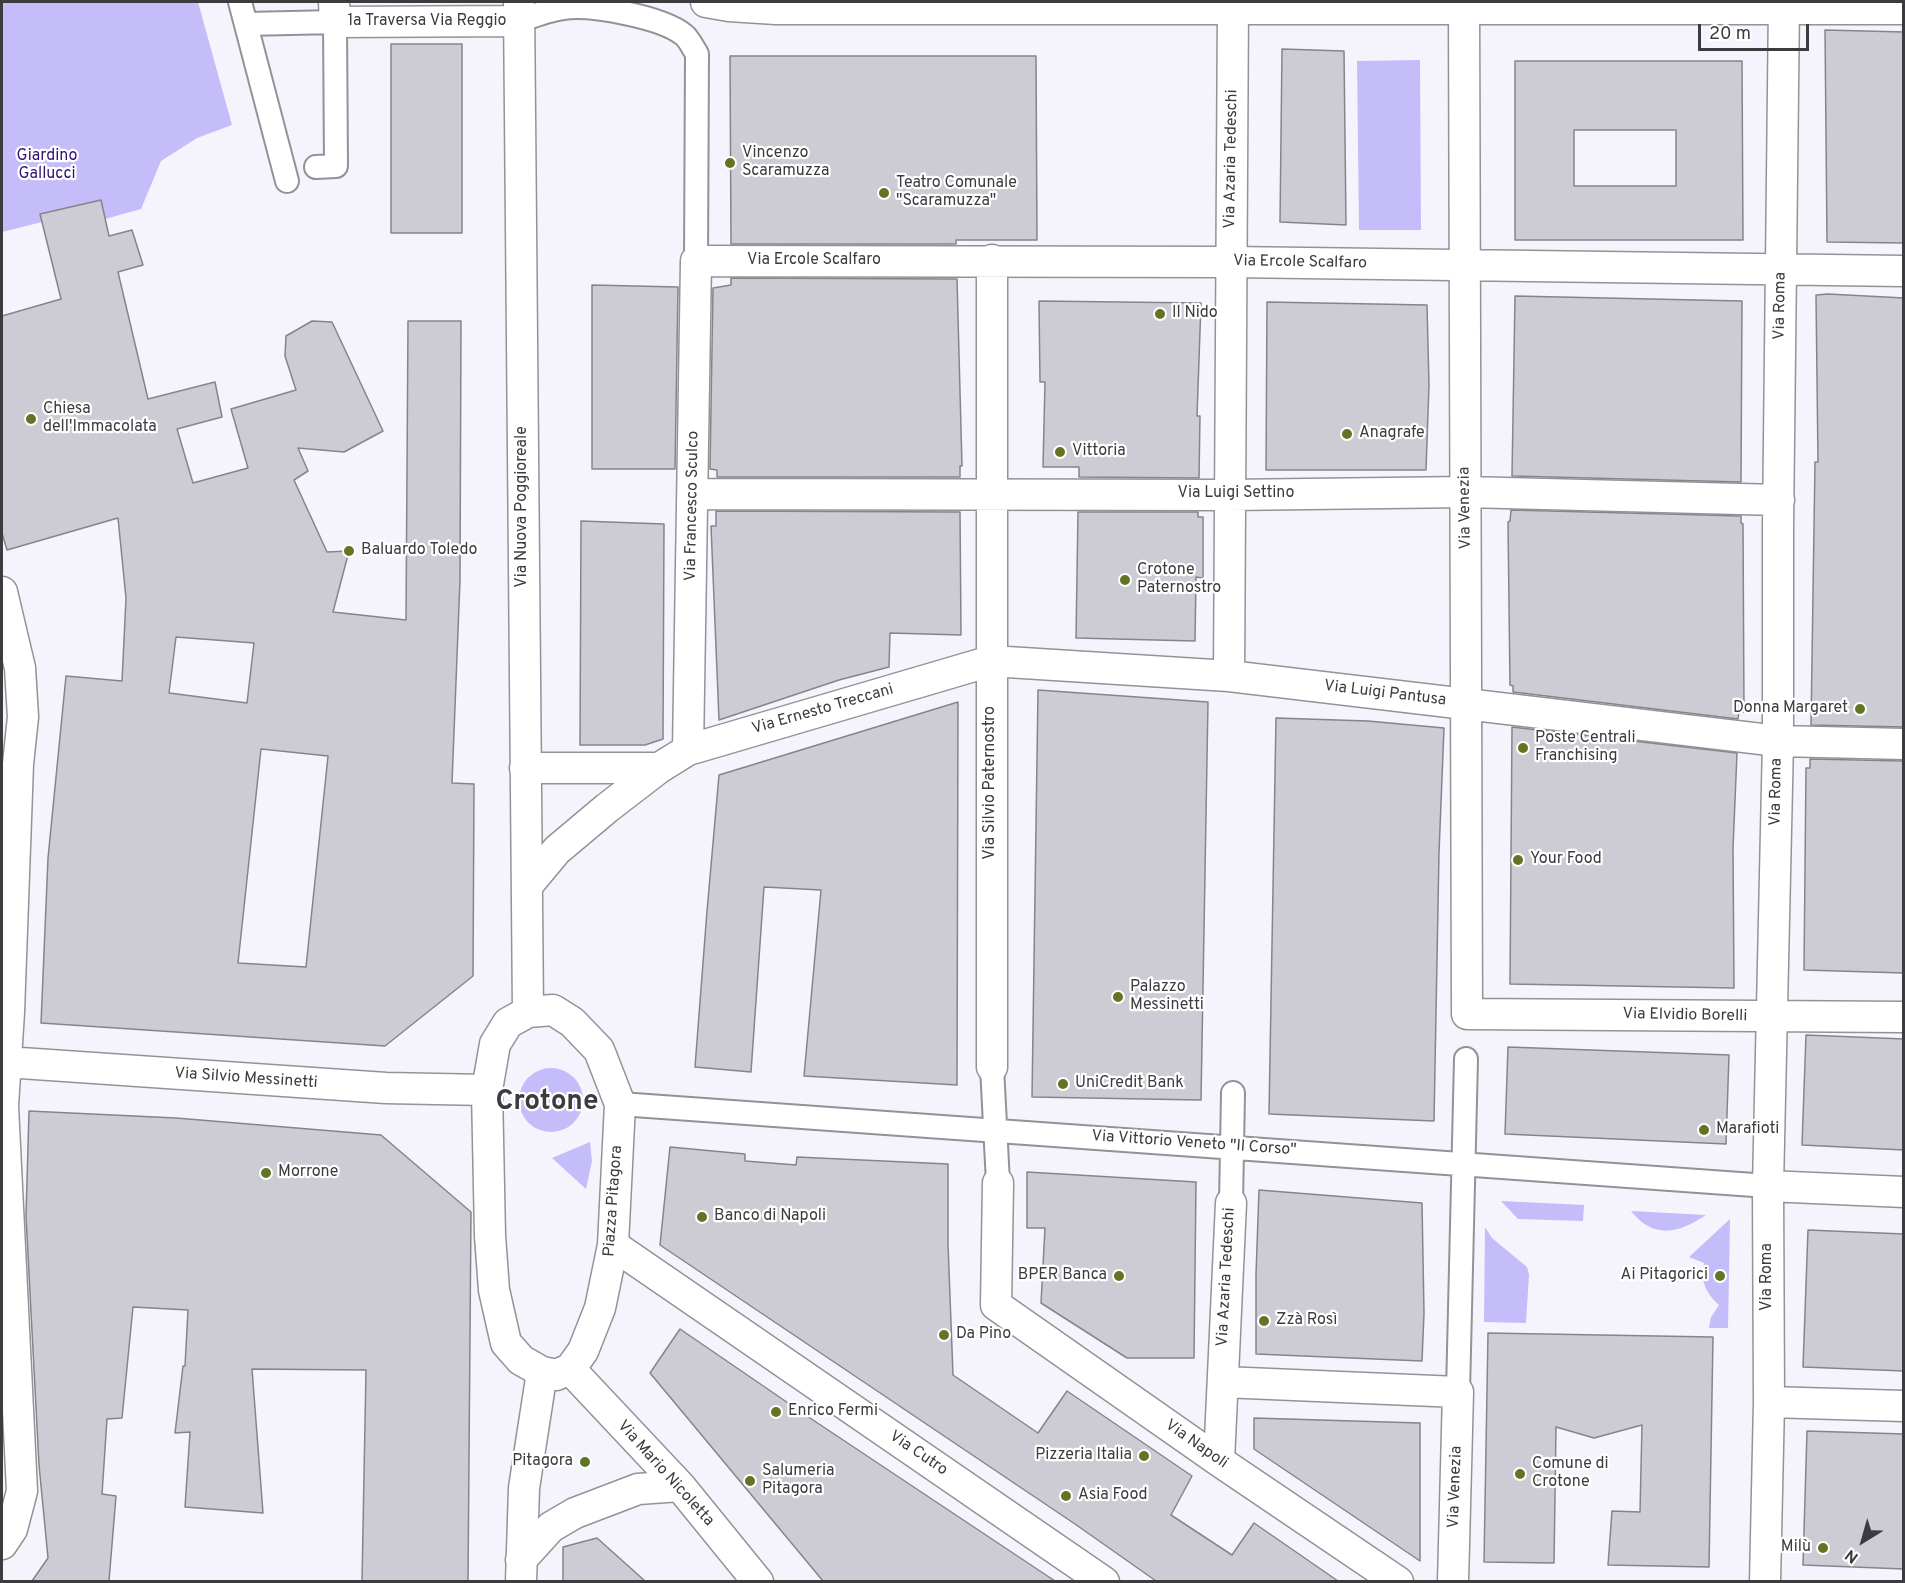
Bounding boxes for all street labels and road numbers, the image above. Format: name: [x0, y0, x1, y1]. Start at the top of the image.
street label: 1a Traversa Via Reggio: [347, 12, 507, 32]
street label: Via Azaria Tedeschi: [1221, 89, 1243, 229]
street label: Via Ercole Scalfaro: [747, 251, 881, 271]
street label: Via Ercole Scalfaro: [1233, 252, 1367, 274]
street label: Via Roma: [1771, 272, 1791, 340]
street label: Via Nuova Poggioreale: [513, 426, 533, 588]
street label: Via Francesco Sculco: [682, 431, 704, 581]
street label: Via Venezia: [1456, 467, 1476, 549]
street label: Via Luigi Settino: [1177, 484, 1295, 504]
street label: Via Luigi Pantusa: [1323, 677, 1447, 711]
street label: Via Ernesto Treccani: [750, 681, 896, 739]
street label: Via Silvio Paternostro: [981, 706, 1001, 860]
street label: Via Roma: [1767, 758, 1787, 826]
street label: Via Elvidio Borelli: [1622, 1005, 1748, 1027]
street label: Via Silvio Messinetti: [174, 1064, 318, 1094]
street label: Via Vittorio Veneto "Il Corso": [1091, 1127, 1297, 1161]
street label: Piazza Pitagora: [601, 1145, 627, 1257]
street label: Via Azaria Tedeschi: [1214, 1207, 1240, 1347]
street label: Via Roma: [1758, 1243, 1778, 1311]
street label: Via Napoli: [1161, 1416, 1231, 1474]
street label: Via Mario Nicoletta: [612, 1417, 718, 1531]
street label: Via Cutro: [885, 1428, 951, 1480]
street label: Via Venezia: [1445, 1445, 1467, 1529]

